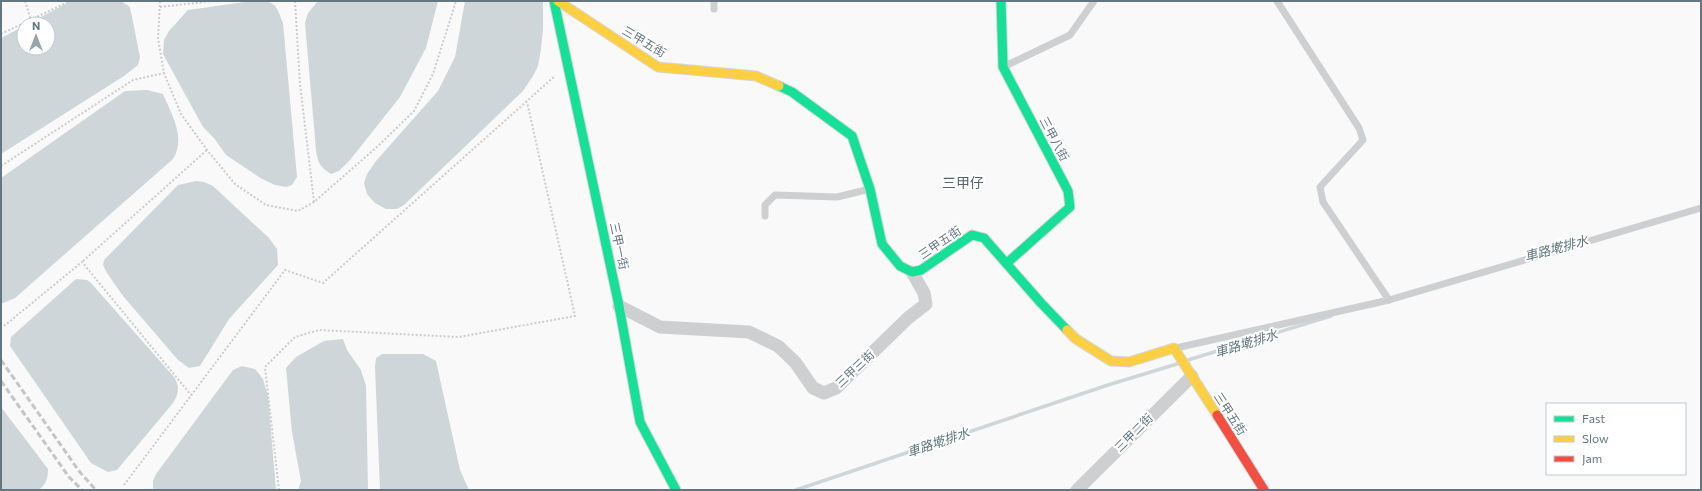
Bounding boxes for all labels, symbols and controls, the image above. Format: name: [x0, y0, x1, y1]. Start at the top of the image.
north arrow: [16, 16, 56, 56]
text: N: [32, 19, 40, 32]
street label: 三甲五街: [620, 23, 669, 60]
street label: 三甲八街: [1037, 114, 1072, 163]
district label: 三甲仔: [942, 174, 984, 191]
street label: 三甲一街: [608, 221, 632, 271]
street label: 三甲五街: [916, 223, 963, 261]
water label: 車路墘排水: [1523, 232, 1590, 264]
water label: 車路墘排水: [1213, 326, 1280, 360]
street label: 三甲三街: [832, 347, 877, 390]
street label: 三甲五街: [1212, 390, 1250, 437]
legend: [1546, 403, 1686, 475]
street label: 三甲二街: [1111, 410, 1155, 454]
text: Fast: [1582, 411, 1605, 425]
water label: 車路墘排水: [905, 424, 972, 460]
text: Slow: [1582, 431, 1609, 445]
text: Jam: [1582, 451, 1602, 466]

